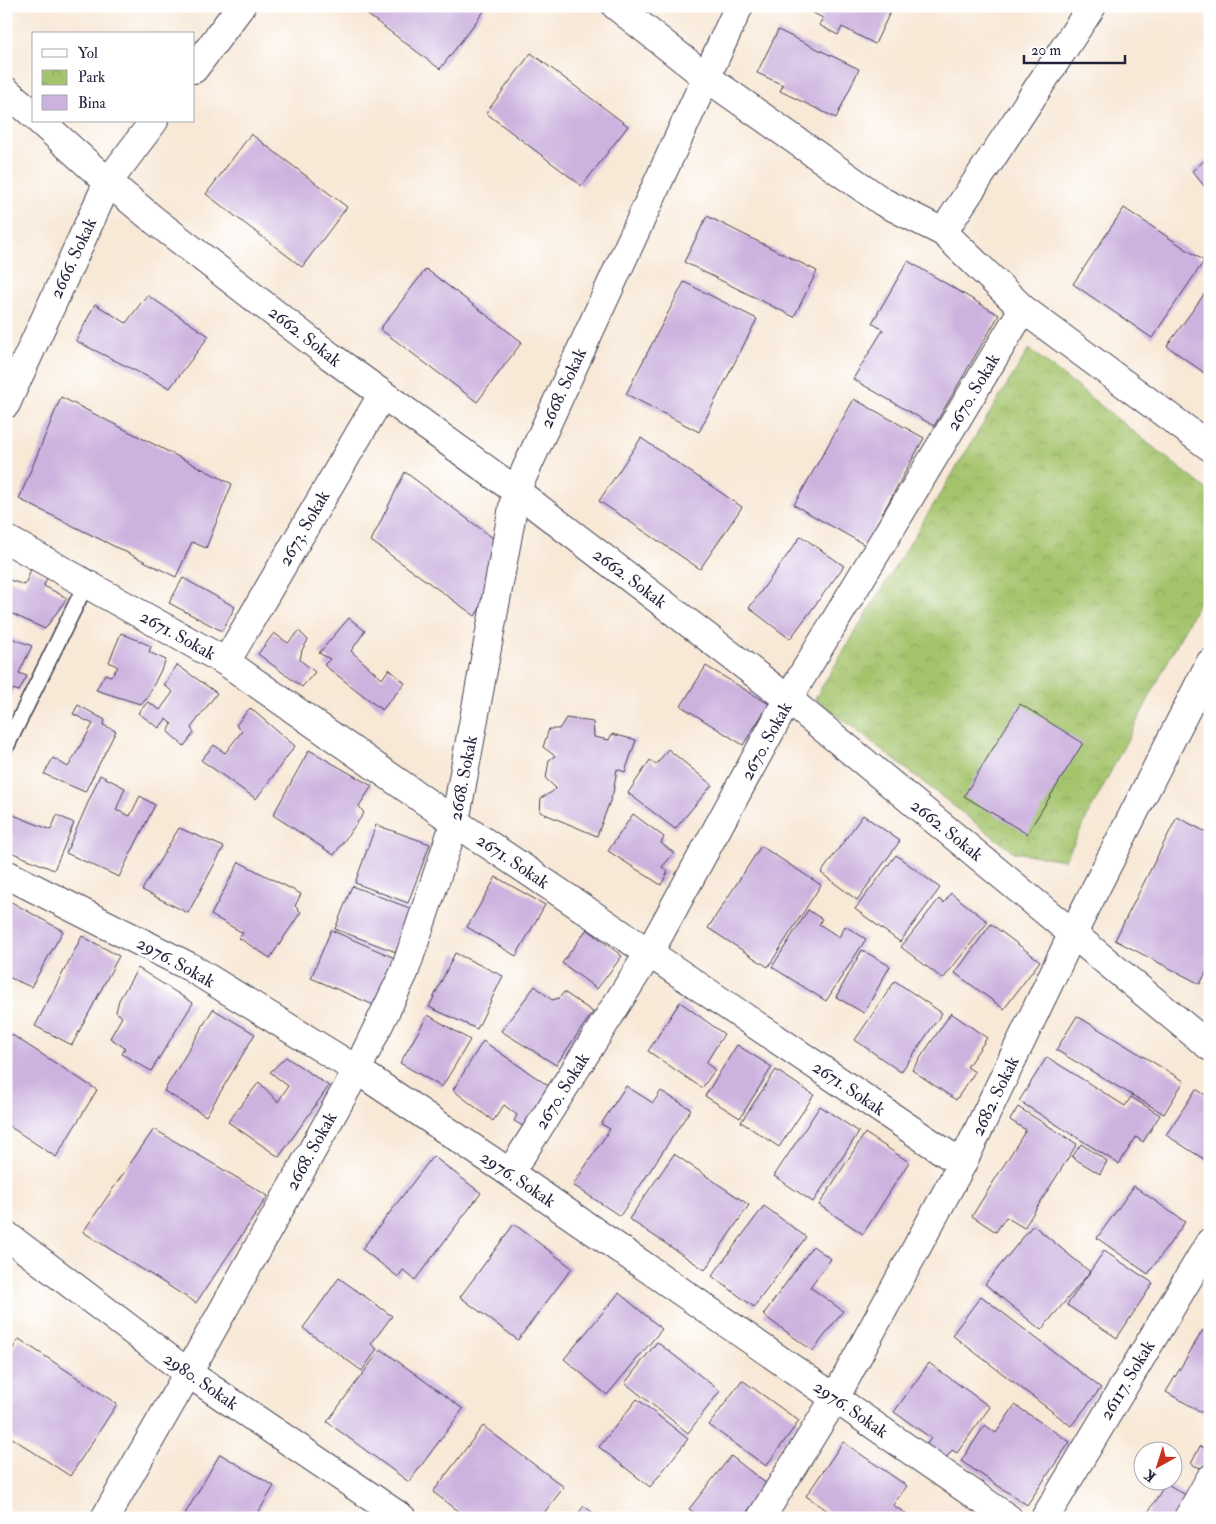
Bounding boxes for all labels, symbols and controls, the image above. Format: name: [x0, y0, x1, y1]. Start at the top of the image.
legend: [32, 32, 195, 122]
scale bar: [1024, 32, 1125, 64]
text: 20 m: [1031, 41, 1061, 60]
text: Yol: [78, 44, 98, 63]
text: Park: [78, 68, 105, 87]
text: Bina: [78, 94, 106, 113]
street label: 2666. Sokak: [45, 214, 102, 302]
street label: 2662. Sokak: [263, 301, 346, 372]
street label: 2668. Sokak: [535, 344, 592, 432]
street label: 2670. Sokak: [941, 349, 1006, 435]
street label: 2673. Sokak: [274, 486, 336, 570]
street label: 2662. Sokak: [588, 543, 672, 614]
street label: 2671. Sokak: [136, 605, 220, 666]
street label: 2670. Sokak: [736, 698, 798, 784]
street label: 2668. Sokak: [444, 733, 483, 823]
street label: 2662. Sokak: [906, 794, 988, 867]
street label: 2671. Sokak: [472, 829, 554, 894]
street label: 2976. Sokak: [133, 932, 219, 994]
street label: 2670. Sokak: [530, 1048, 595, 1134]
street label: 2682. Sokak: [966, 1052, 1025, 1140]
street label: 2671. Sokak: [808, 1056, 890, 1121]
street label: 2668. Sokak: [281, 1108, 343, 1194]
street label: 2976. Sokak: [476, 1146, 560, 1213]
street label: 26117. Sokak: [1095, 1336, 1160, 1424]
street label: 2980. Sokak: [159, 1347, 243, 1416]
street label: 2976. Sokak: [809, 1375, 893, 1444]
north arrow: [1134, 1442, 1184, 1492]
text: K: [1140, 1465, 1159, 1485]

